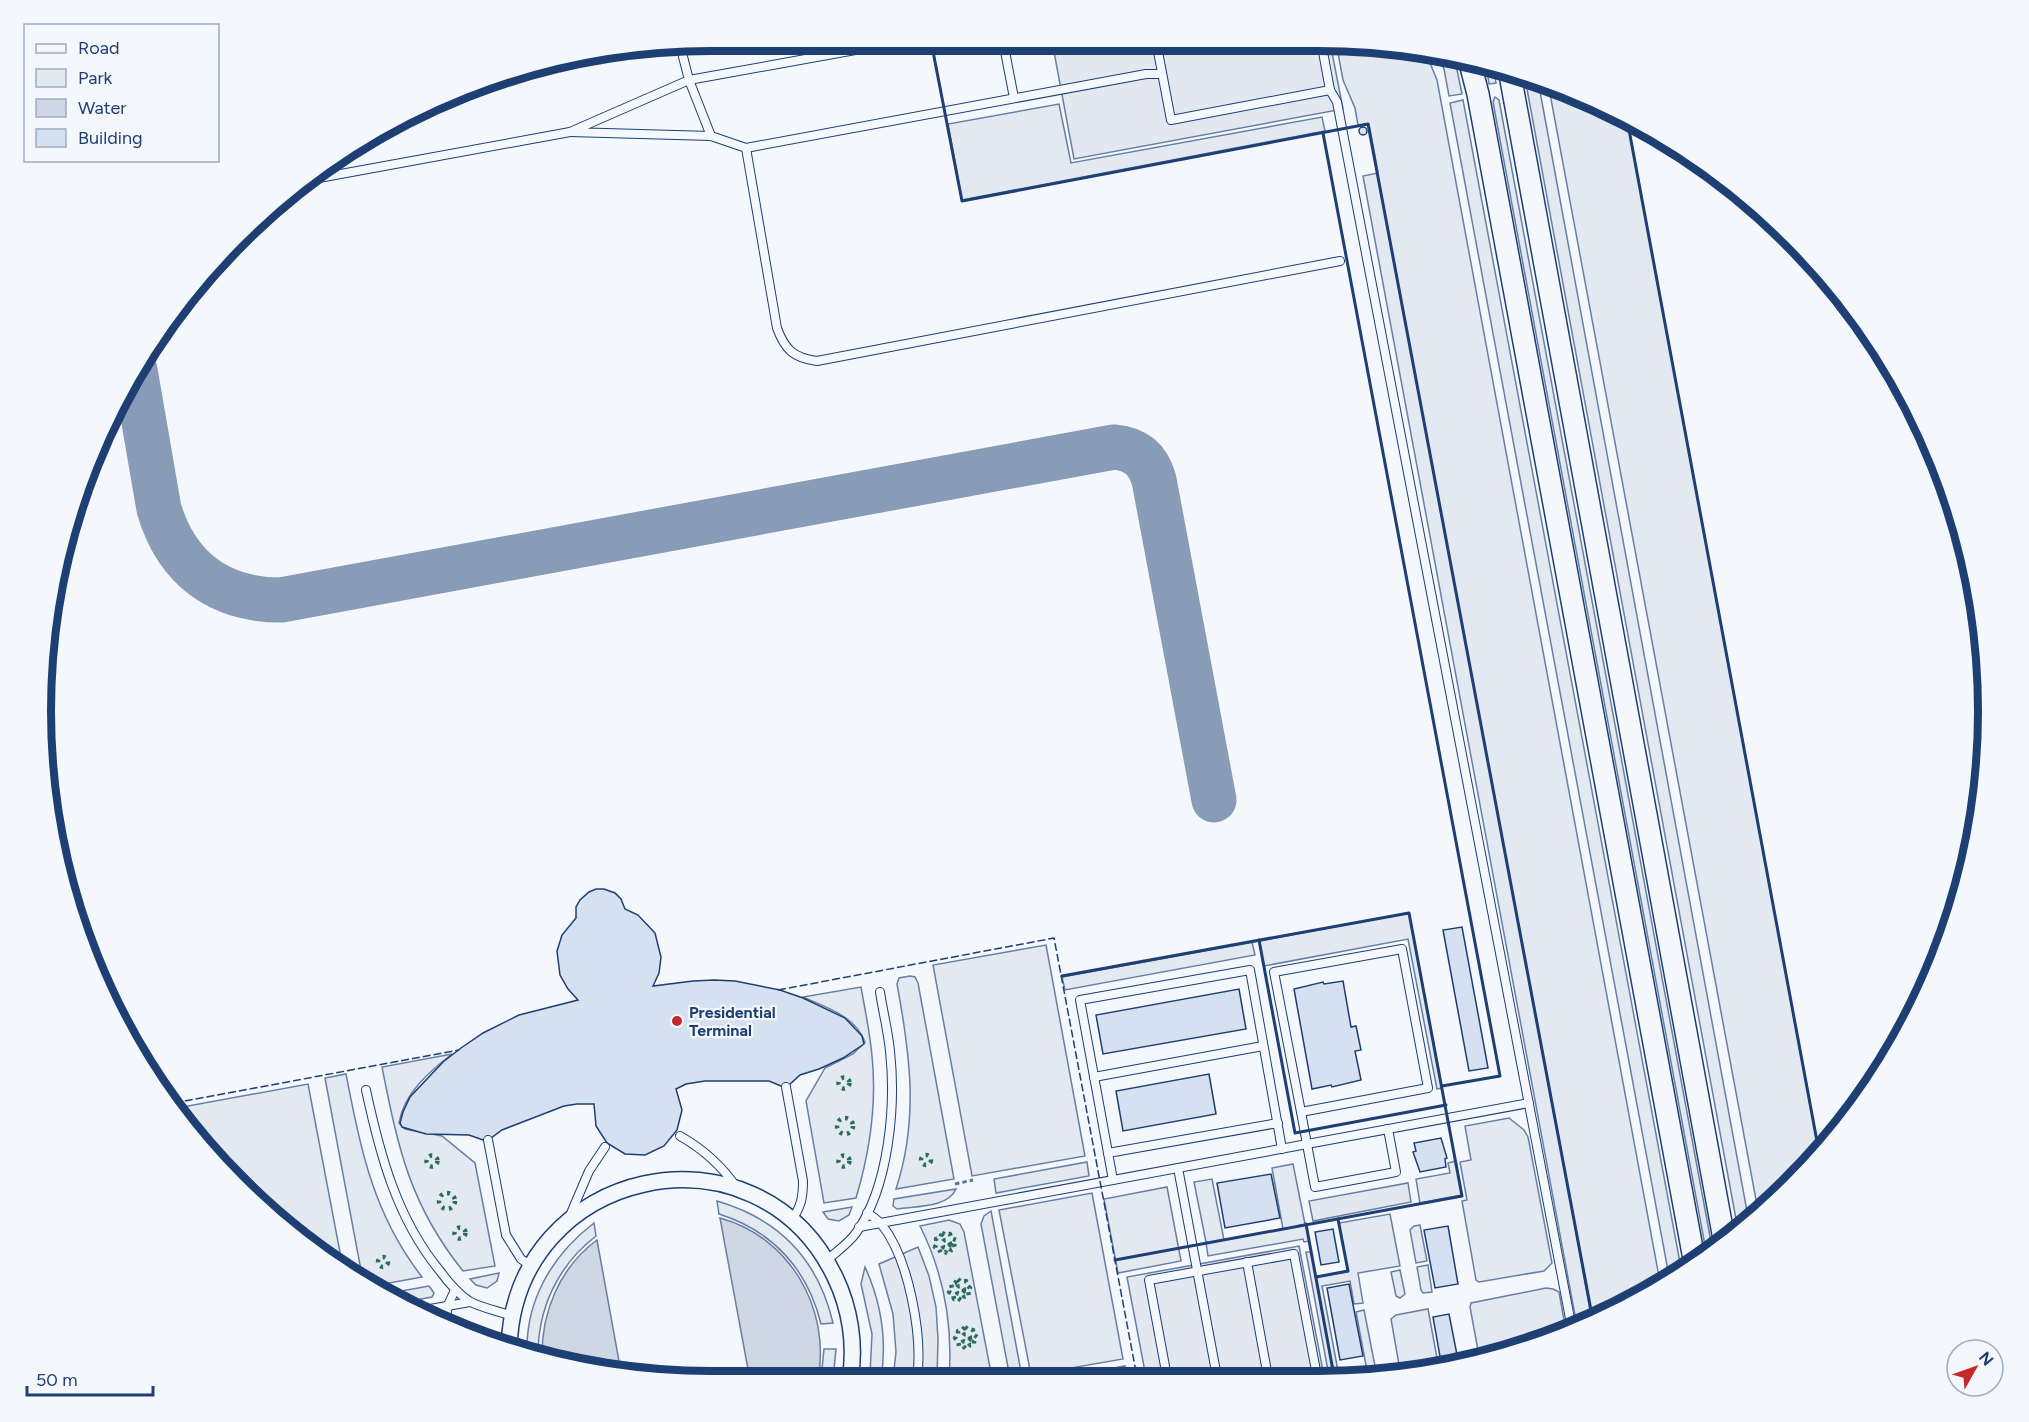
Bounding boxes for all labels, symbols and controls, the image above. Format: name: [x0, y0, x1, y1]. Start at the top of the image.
legend: [24, 24, 219, 162]
text: Road: [78, 37, 119, 59]
text: Park: [78, 67, 113, 89]
text: Water: [78, 97, 126, 119]
text: Building: [78, 127, 143, 149]
place label: Presidential Terminal: [689, 1003, 776, 1040]
marker: Presidential Terminal: [670, 1014, 684, 1028]
north arrow: [1945, 1338, 2005, 1398]
text: N: [1975, 1348, 1997, 1370]
scale bar: [27, 1359, 153, 1397]
text: 50 m: [36, 1369, 78, 1391]

